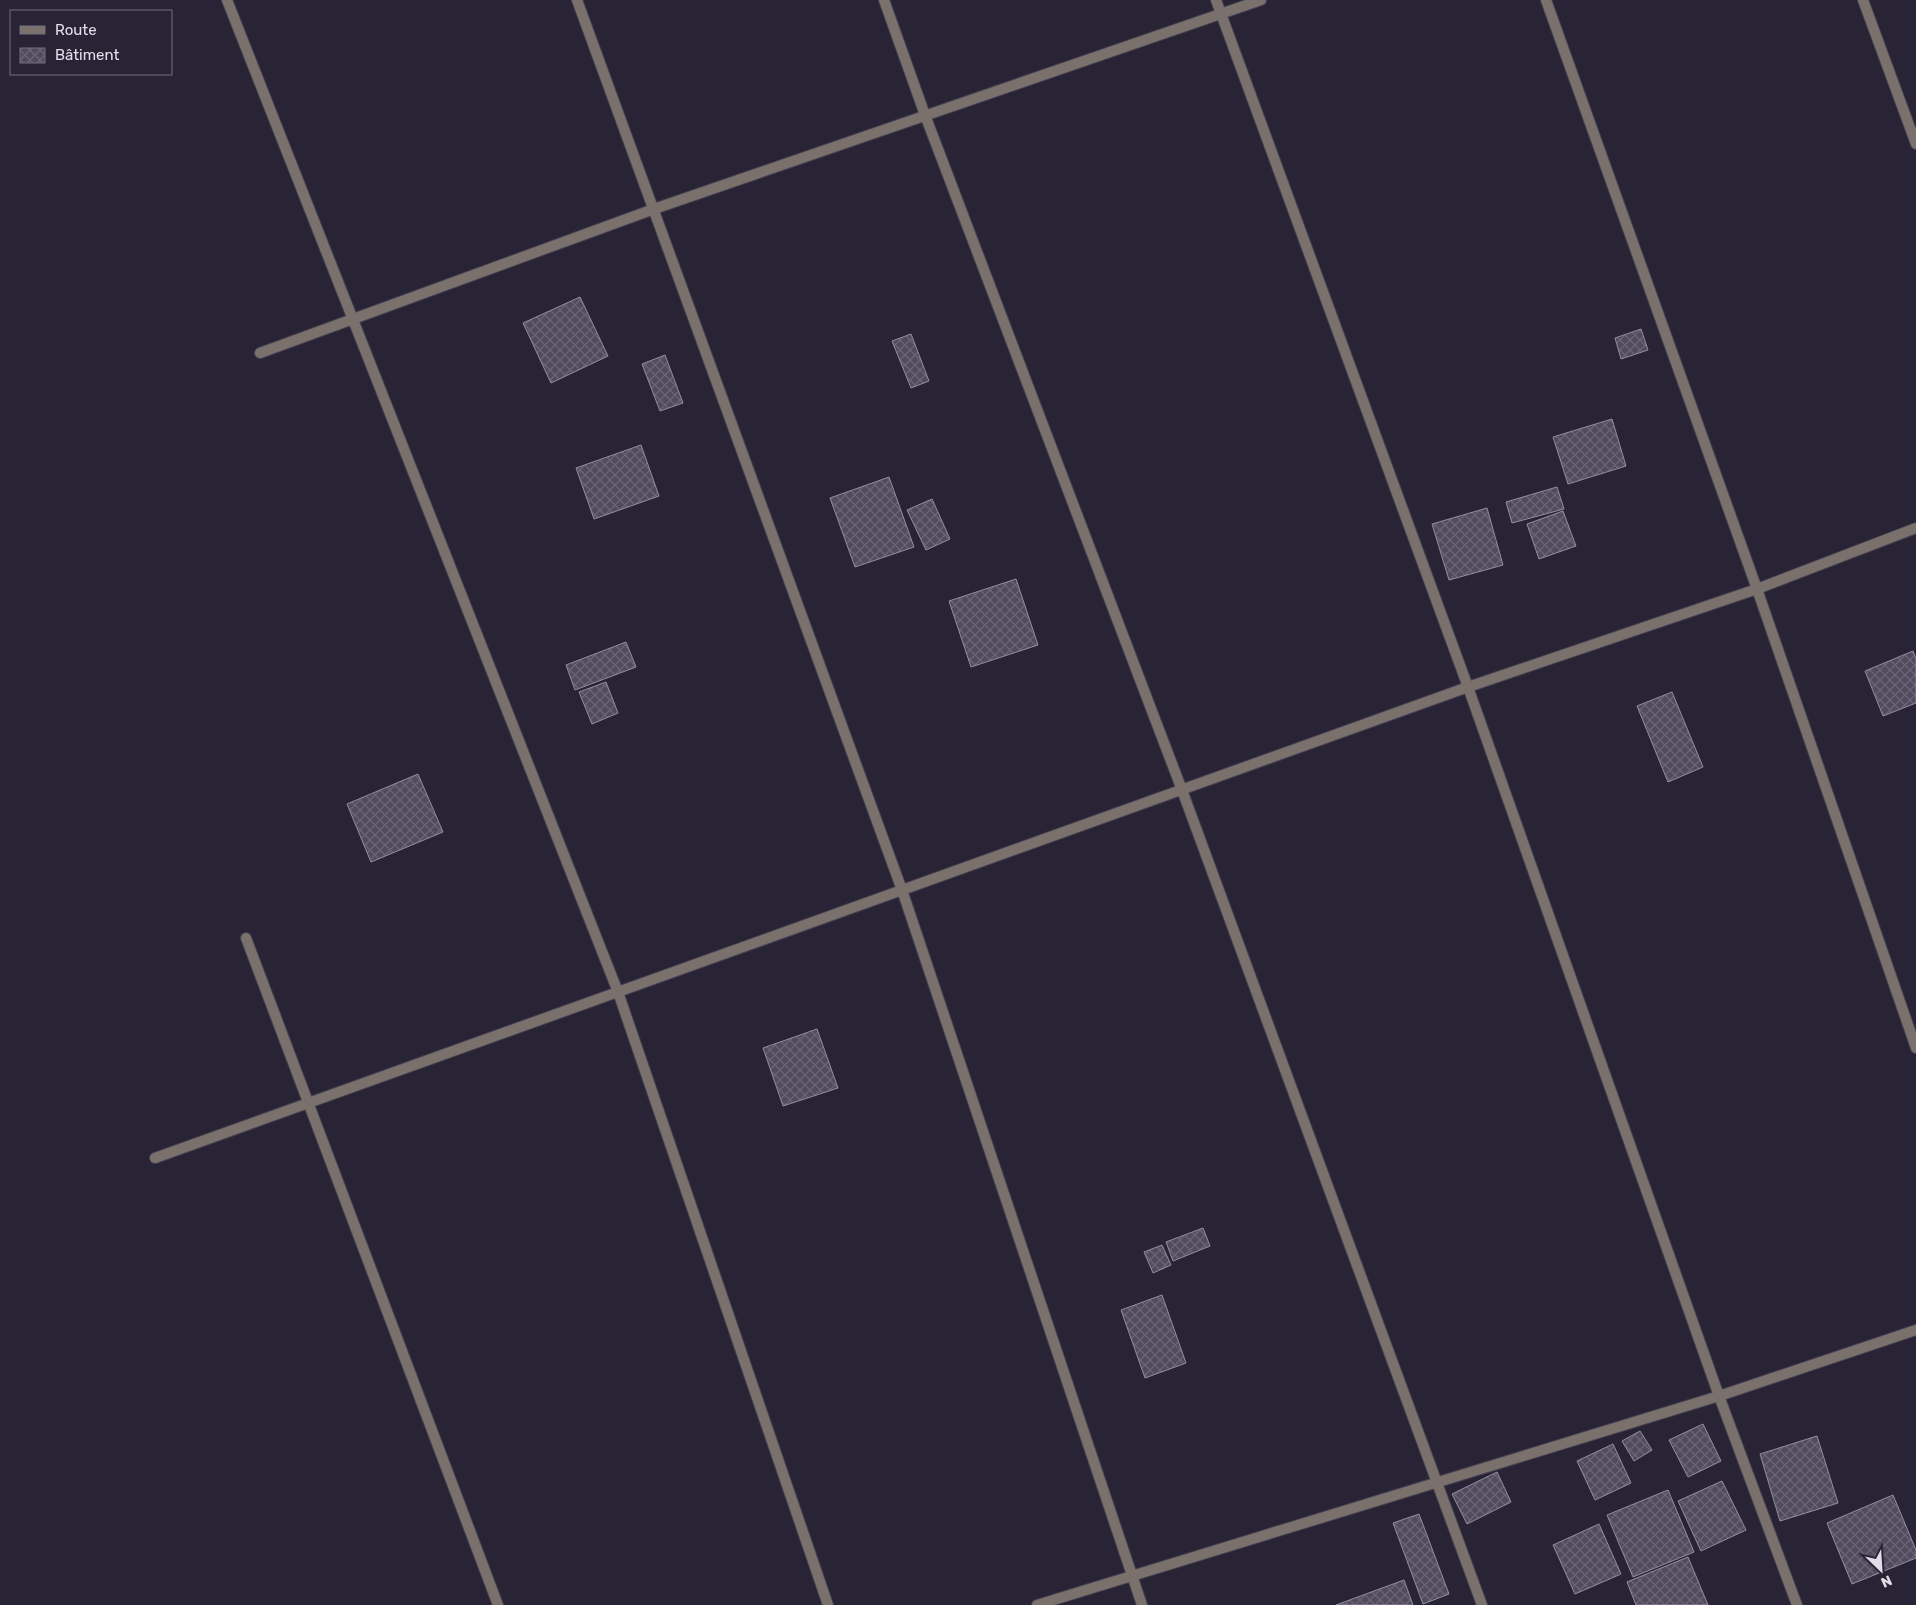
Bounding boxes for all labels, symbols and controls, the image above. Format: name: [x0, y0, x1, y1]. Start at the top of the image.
legend: [10, 10, 172, 75]
text: Route: [55, 21, 97, 39]
text: Bâtiment: [55, 46, 119, 64]
north arrow: [1856, 1545, 1906, 1595]
text: N: [1878, 1571, 1894, 1591]

